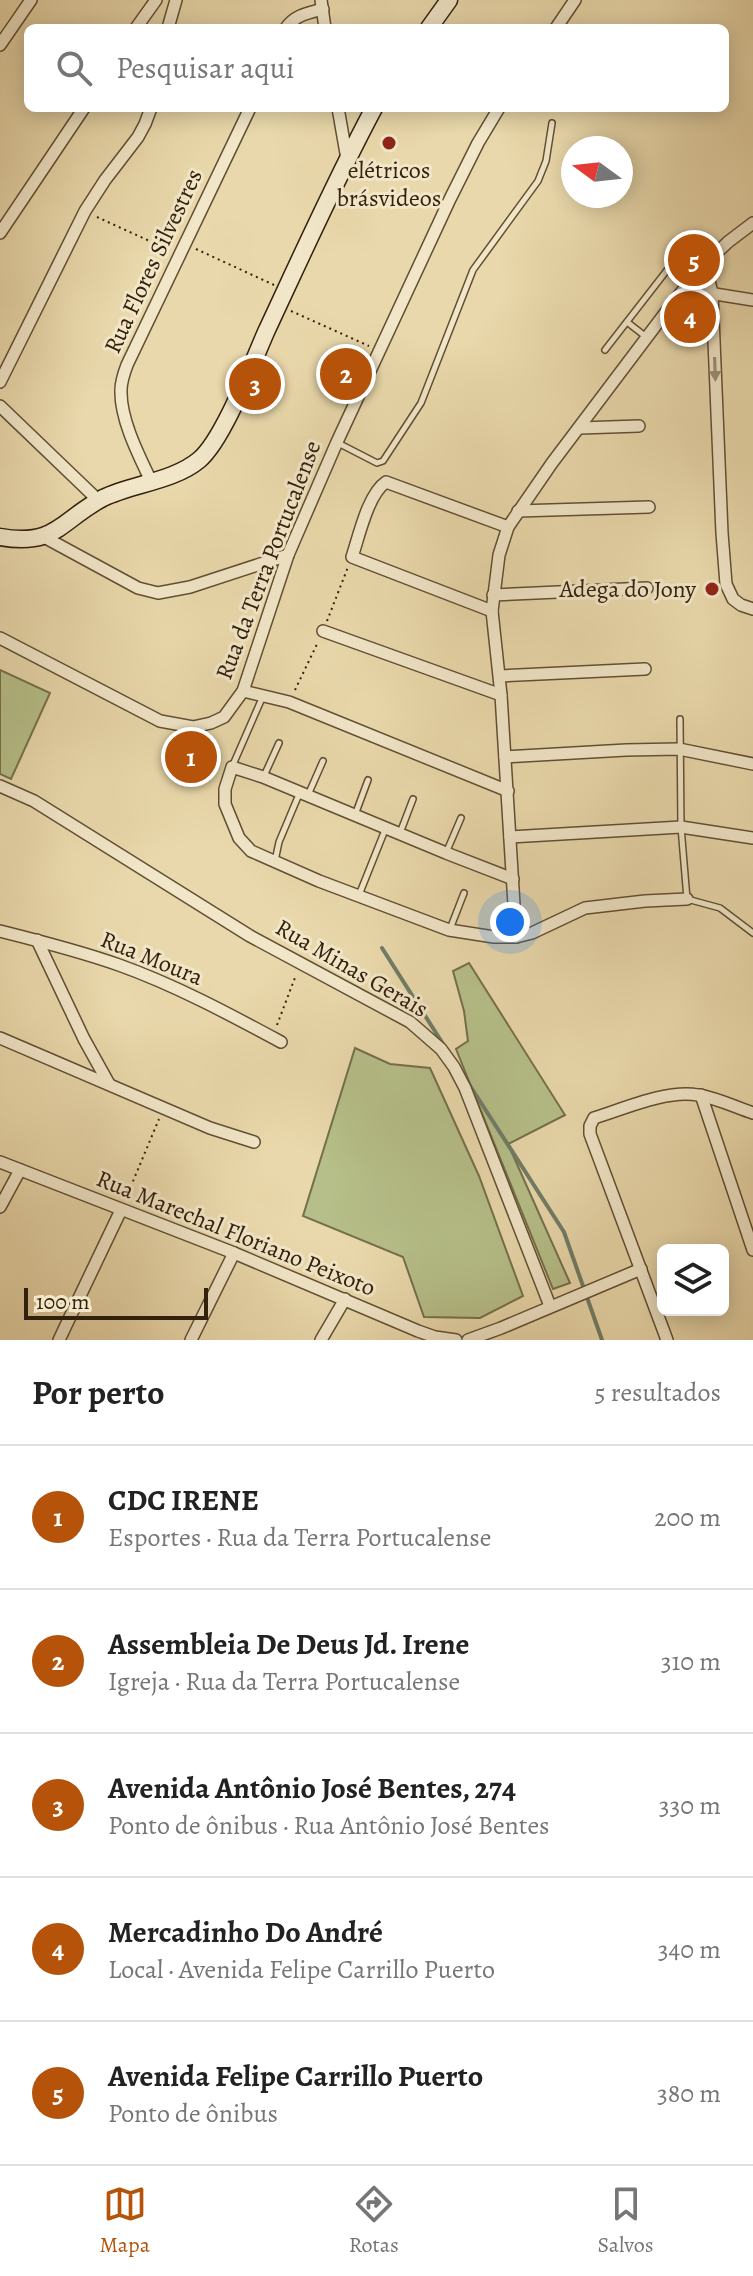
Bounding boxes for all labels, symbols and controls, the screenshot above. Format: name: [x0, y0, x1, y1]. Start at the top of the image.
search box: [24, 24, 729, 112]
icon: search: [52, 46, 96, 90]
text: Pesquisar aqui: [116, 48, 294, 88]
marker: elétricos brásvideos: [380, 134, 398, 152]
north arrow: [561, 136, 633, 208]
place label: elétricos brásvideos: [337, 154, 441, 214]
street label: Rua Flores Silvestres: [96, 164, 210, 358]
pin: 5: [668, 230, 720, 290]
pin: 4: [664, 287, 716, 347]
pin: 2: [320, 344, 372, 404]
pin: 3: [229, 354, 281, 414]
one-way arrow: [709, 357, 722, 382]
street label: Rua da Terra Portucalense: [208, 436, 328, 684]
place label: Adega do Jony: [558, 573, 696, 605]
marker: Adega do Jony: [703, 580, 721, 598]
pin: 1: [165, 727, 217, 787]
your location: [490, 902, 530, 942]
street label: Rua Minas Gerais: [270, 911, 434, 1025]
street label: Rua Moura: [96, 923, 209, 993]
street label: Rua Marechal Floriano Peixoto: [92, 1162, 380, 1304]
map controls: [657, 1244, 729, 1316]
button: layers: [657, 1244, 729, 1316]
scale bar: [24, 1284, 208, 1320]
text: 100 m: [36, 1287, 90, 1317]
text: Por perto: [32, 1369, 165, 1416]
text: 5 resultados: [594, 1375, 721, 1410]
text: CDC IRENE: [108, 1480, 259, 1520]
text: 1: [53, 1500, 63, 1535]
text: 200 m: [654, 1500, 721, 1535]
text: Esportes · Rua da Terra Portucalense: [108, 1520, 491, 1555]
text: Assembleia De Deus Jd. Irene: [108, 1624, 469, 1664]
text: 2: [52, 1644, 64, 1679]
text: 310 m: [661, 1644, 721, 1679]
text: Igreja · Rua da Terra Portucalense: [108, 1664, 460, 1699]
text: Avenida Antônio José Bentes, 274: [108, 1768, 516, 1808]
text: 3: [52, 1788, 64, 1823]
text: 330 m: [659, 1788, 721, 1823]
text: Ponto de ônibus · Rua Antônio José Bentes: [108, 1808, 550, 1843]
text: Mercadinho Do André: [108, 1912, 383, 1952]
text: 4: [52, 1932, 64, 1967]
text: 340 m: [658, 1932, 721, 1967]
text: Local · Avenida Felipe Carrillo Puerto: [108, 1952, 495, 1987]
text: Avenida Felipe Carrillo Puerto: [108, 2056, 483, 2096]
text: 5: [52, 2076, 64, 2111]
text: 380 m: [657, 2076, 721, 2111]
text: Ponto de ônibus: [108, 2096, 278, 2131]
tab: Mapa: [99, 2182, 150, 2260]
tab: Rotas: [349, 2182, 399, 2260]
tab: Salvos: [598, 2182, 654, 2260]

